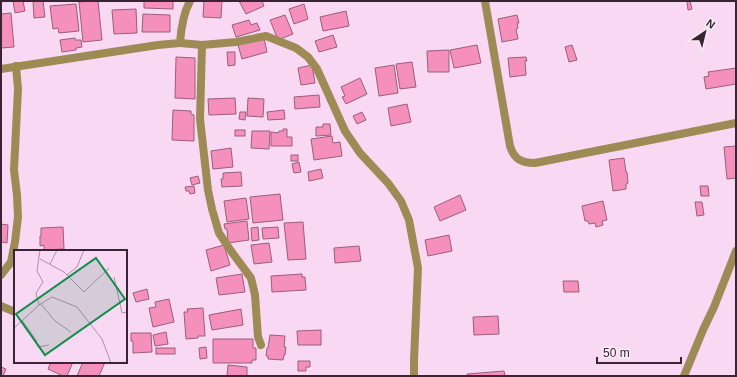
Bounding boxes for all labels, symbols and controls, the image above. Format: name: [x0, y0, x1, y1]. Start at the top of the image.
north arrow: [685, 12, 725, 52]
text: N: [704, 17, 717, 31]
inset map: [14, 250, 127, 363]
scale bar: [597, 339, 681, 365]
text: 50 m: [603, 346, 630, 360]

